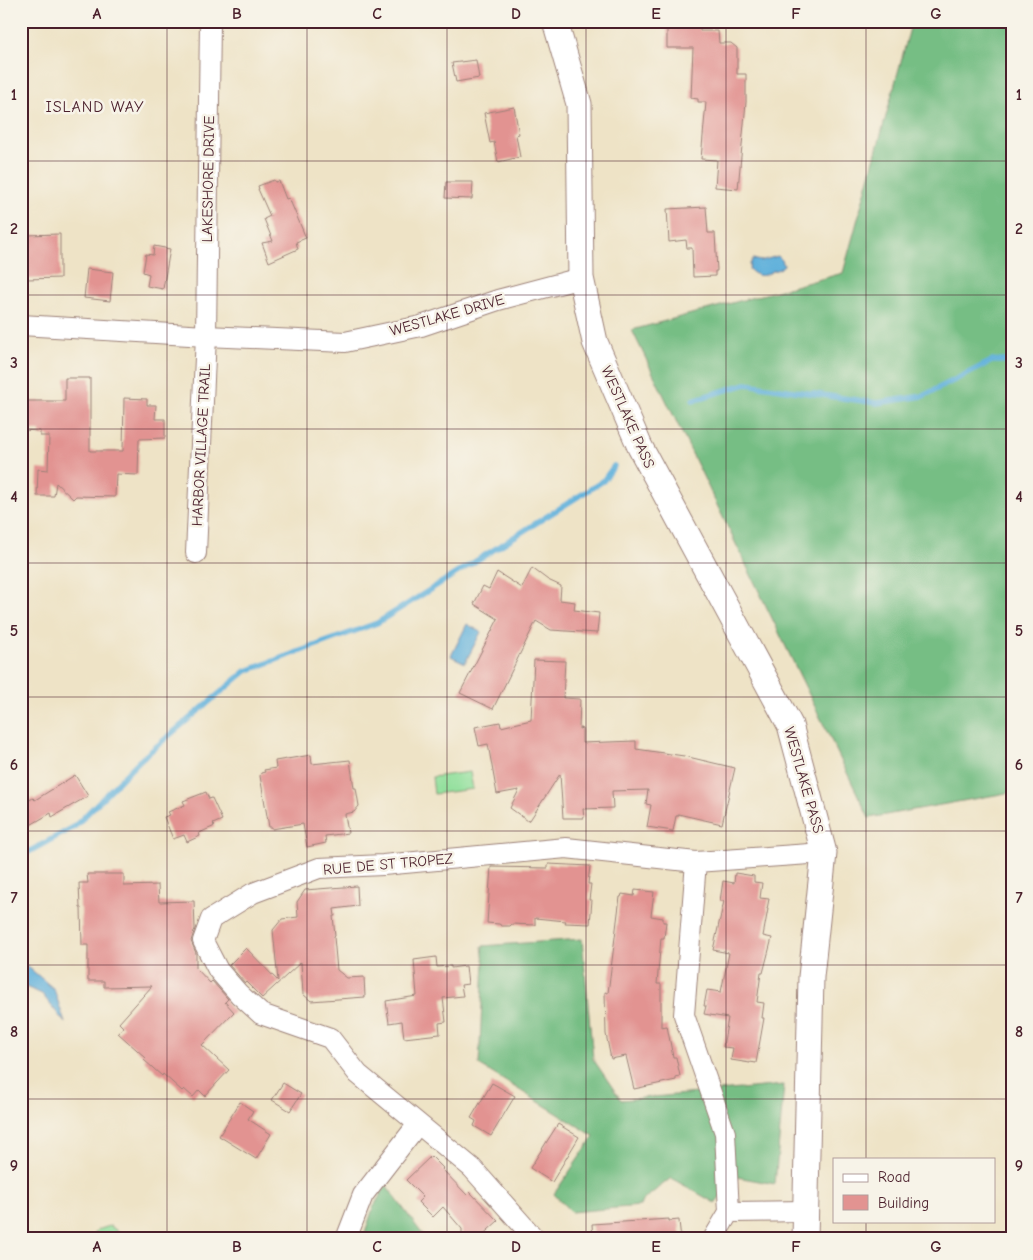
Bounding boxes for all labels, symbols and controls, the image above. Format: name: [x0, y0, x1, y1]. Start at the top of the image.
text: A: [93, 5, 102, 23]
text: B: [232, 5, 242, 23]
text: C: [372, 5, 382, 23]
text: D: [511, 5, 521, 23]
text: E: [651, 5, 661, 23]
text: F: [791, 5, 801, 23]
text: G: [930, 5, 942, 23]
text: 1: [11, 86, 17, 104]
text: 1: [1016, 86, 1022, 104]
district label: ISLAND WAY: [45, 98, 145, 116]
street label: LAKESHORE DRIVE: [198, 115, 218, 243]
text: 2: [10, 220, 18, 238]
text: 2: [1015, 220, 1023, 238]
street label: WESTLAKE DRIVE: [388, 290, 506, 340]
text: 3: [10, 354, 18, 372]
text: 3: [1015, 354, 1023, 372]
street label: HARBOR VILLAGE TRAIL: [188, 363, 214, 527]
street label: WESTLAKE PASS: [597, 363, 659, 471]
text: 4: [10, 488, 18, 506]
text: 4: [1015, 488, 1023, 506]
text: 5: [10, 622, 18, 640]
text: 5: [1015, 622, 1023, 640]
street label: WESTLAKE PASS: [780, 725, 828, 835]
text: 6: [10, 756, 18, 774]
text: 6: [1015, 756, 1023, 774]
street label: RUE DE ST TROPEZ: [322, 849, 454, 879]
text: 7: [10, 889, 18, 907]
text: 7: [1015, 889, 1023, 907]
text: 8: [10, 1023, 18, 1041]
text: 8: [1015, 1023, 1023, 1041]
text: 9: [10, 1157, 18, 1175]
text: 9: [1015, 1157, 1023, 1175]
legend: [833, 1158, 996, 1222]
text: Road: [878, 1168, 910, 1186]
text: Building: [878, 1194, 929, 1212]
text: A: [93, 1238, 102, 1256]
text: B: [232, 1238, 242, 1256]
text: C: [372, 1238, 382, 1256]
text: D: [511, 1238, 521, 1256]
text: E: [651, 1238, 661, 1256]
text: F: [791, 1238, 801, 1256]
text: G: [930, 1238, 942, 1256]

